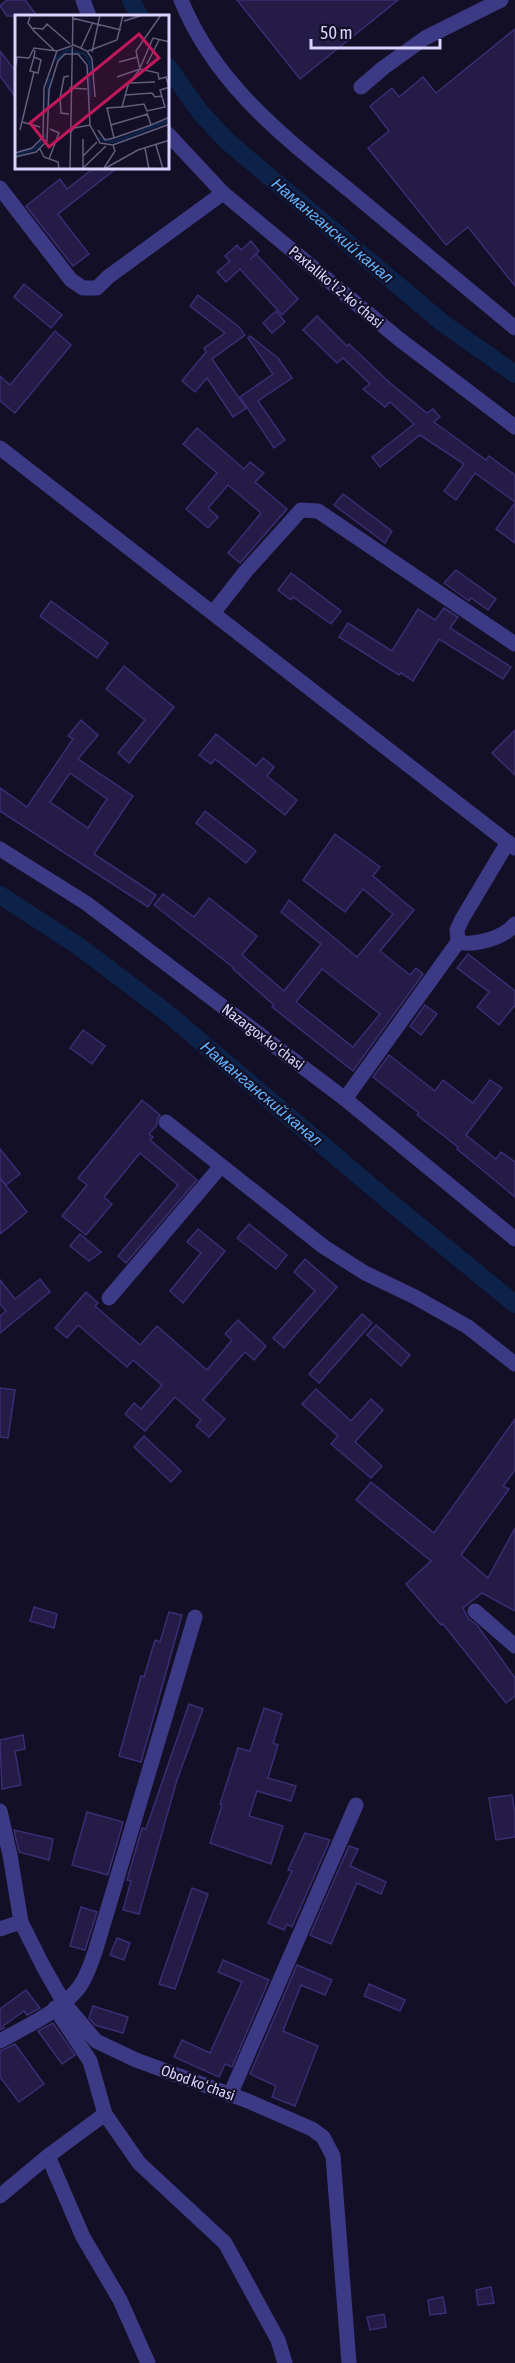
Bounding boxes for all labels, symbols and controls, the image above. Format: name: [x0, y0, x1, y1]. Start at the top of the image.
scale bar: [311, 12, 440, 50]
inset map: [15, 15, 170, 170]
text: 50 m: [320, 22, 352, 43]
water label: Наманганский канал: [269, 174, 397, 286]
street label: Paxtalikoʻl 2-koʻchasi: [286, 242, 387, 331]
street label: Nazargox koʻchasi: [219, 1000, 308, 1073]
water label: Наманганский канал: [198, 1037, 326, 1149]
street label: Obod koʻchasi: [159, 2061, 237, 2104]

